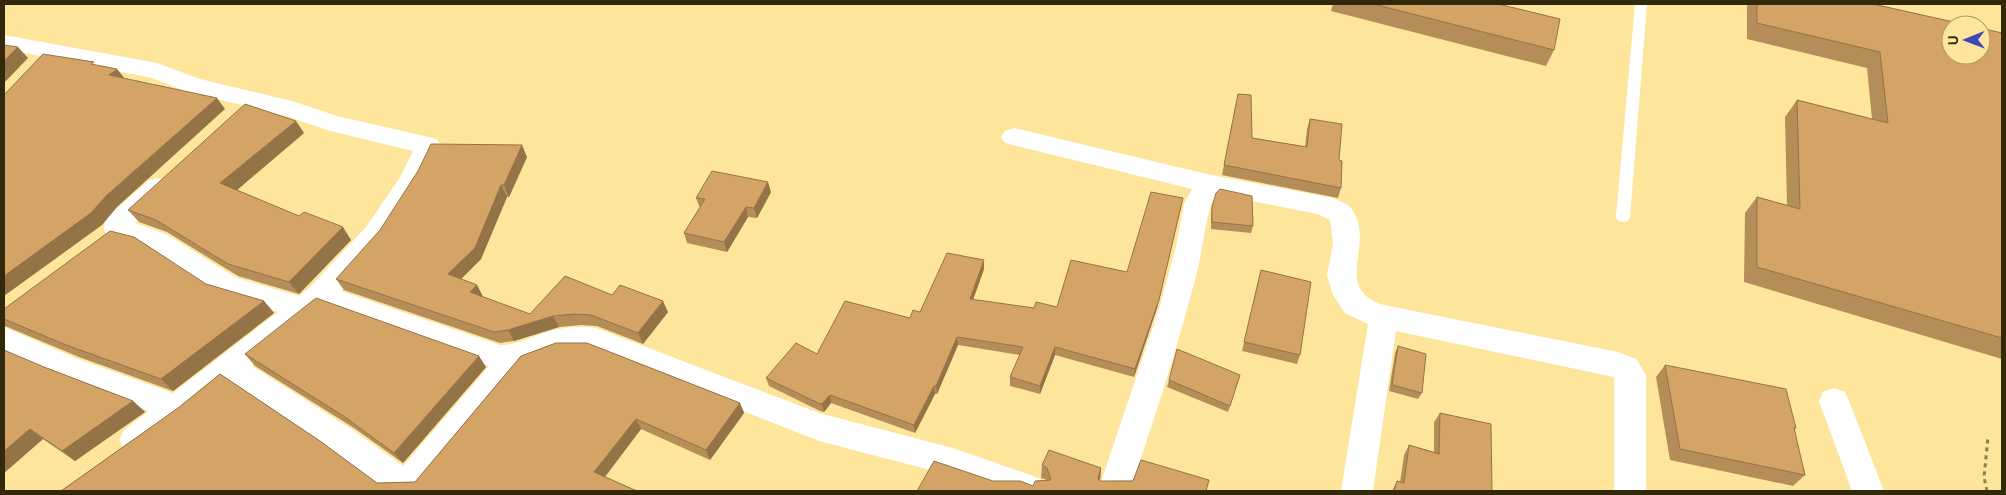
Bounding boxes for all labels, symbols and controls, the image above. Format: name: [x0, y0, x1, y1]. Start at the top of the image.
north arrow: [1941, 15, 1991, 65]
text: U: [1944, 35, 1962, 45]

